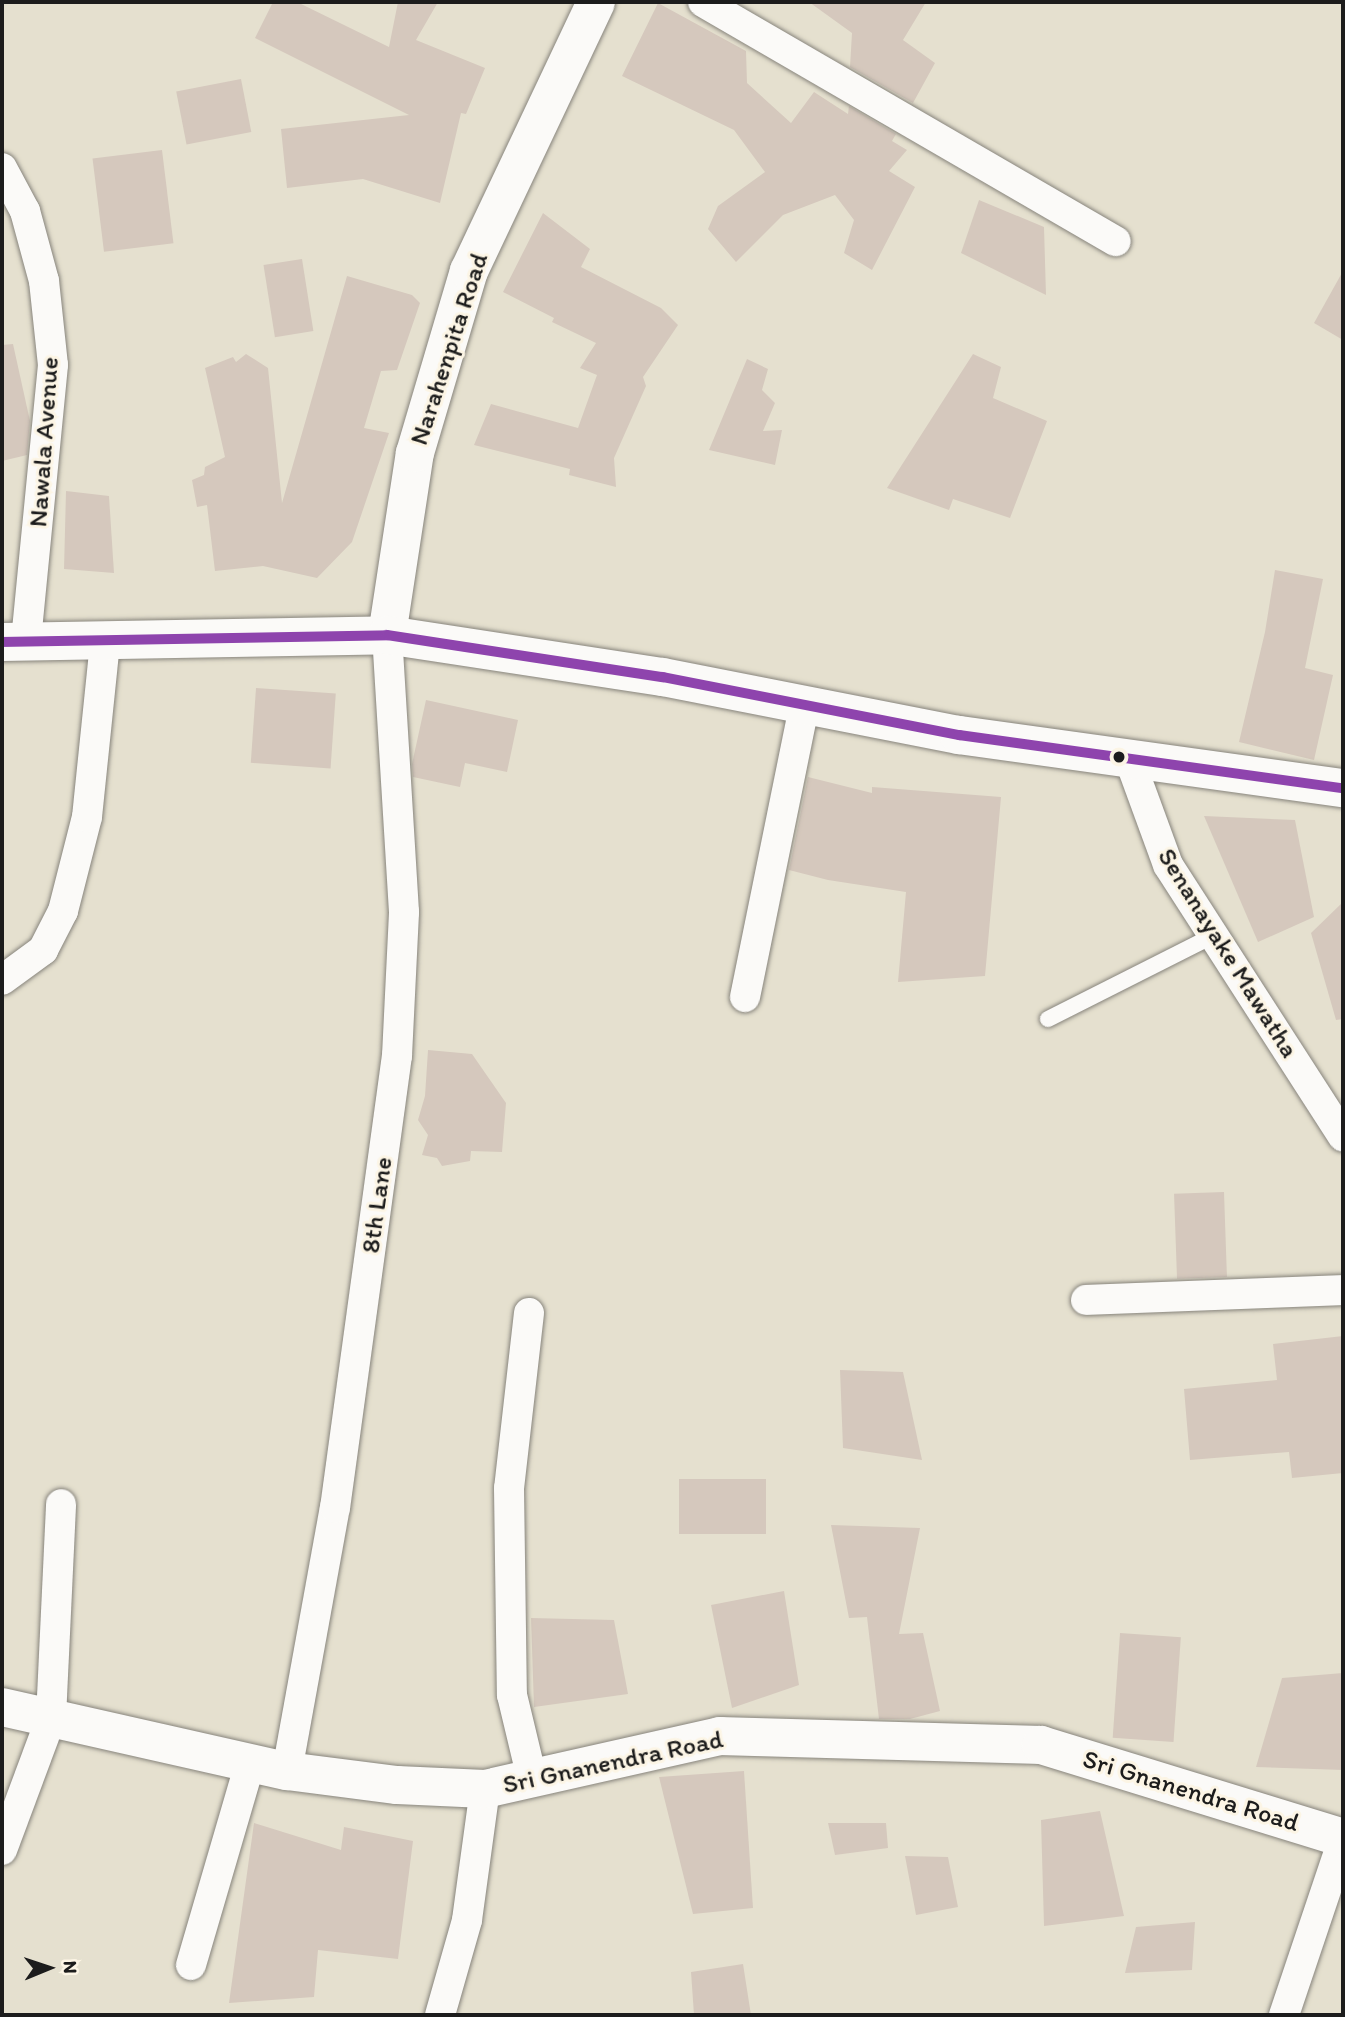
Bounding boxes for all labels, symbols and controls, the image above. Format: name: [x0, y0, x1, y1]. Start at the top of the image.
street label: Narahenpita Road: [403, 249, 495, 449]
street label: Nawala Avenue: [23, 356, 65, 528]
unlabelled marker: [1112, 750, 1126, 764]
street label: Senanayake Mawatha: [1151, 843, 1305, 1063]
street label: 8th Lane: [355, 1155, 399, 1255]
street label: Sri Gnanendra Road: [500, 1723, 726, 1801]
street label: Sri Gnanendra Road: [1079, 1743, 1303, 1839]
north arrow: [14, 1933, 84, 2003]
text: N: [59, 1960, 82, 1974]

